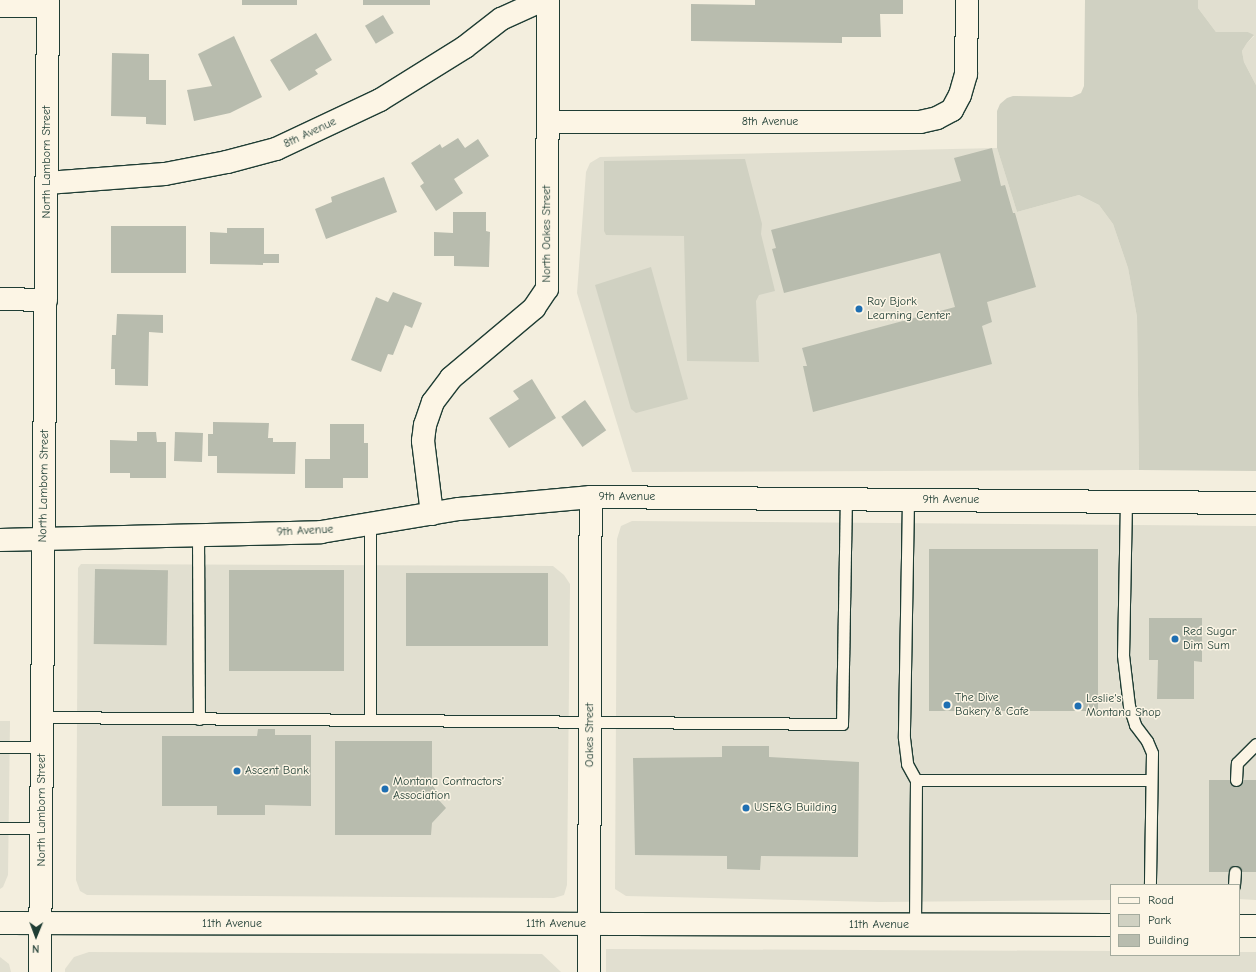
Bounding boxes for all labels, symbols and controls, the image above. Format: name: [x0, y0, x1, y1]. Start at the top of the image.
street label: North Lamborn Street: [40, 105, 54, 219]
street label: 8th Avenue: [281, 115, 339, 151]
street label: 8th Avenue: [742, 115, 798, 129]
street label: North Oakes Street: [540, 185, 554, 283]
place label: Ray Bjork Learning Center: [867, 295, 950, 323]
marker: Ray Bjork Learning Center: [854, 304, 864, 314]
street label: North Lamborn Street: [36, 429, 52, 543]
street label: 9th Avenue: [599, 490, 655, 504]
street label: 9th Avenue: [923, 493, 979, 507]
street label: 9th Avenue: [276, 522, 334, 540]
place label: Red Sugar Dim Sum: [1183, 625, 1236, 653]
marker: Red Sugar Dim Sum: [1170, 634, 1180, 644]
place label: The Dive Bakery & Cafe: [955, 691, 1029, 719]
place label: Leslie's Montana Shop: [1086, 692, 1161, 720]
marker: The Dive Bakery & Cafe: [942, 700, 952, 710]
marker: Leslie's Montana Shop: [1073, 701, 1083, 711]
street label: Oakes Street: [583, 703, 597, 767]
street label: North Lamborn Street: [35, 753, 49, 867]
place label: Ascent Bank: [245, 764, 309, 778]
marker: Ascent Bank: [232, 766, 242, 776]
place label: Montana Contractors' Association: [393, 775, 504, 803]
marker: Montana Contractors' Association: [380, 784, 390, 794]
place label: USF&G Building: [754, 801, 837, 815]
marker: USF&G Building: [741, 803, 751, 813]
legend: [1110, 884, 1240, 956]
text: Road: [1148, 893, 1174, 907]
text: Park: [1148, 913, 1171, 927]
north arrow: [16, 916, 56, 956]
street label: 11th Avenue: [202, 917, 262, 931]
street label: 11th Avenue: [526, 917, 586, 931]
street label: 11th Avenue: [849, 918, 909, 932]
text: Building: [1148, 933, 1189, 947]
text: N: [32, 942, 39, 955]

